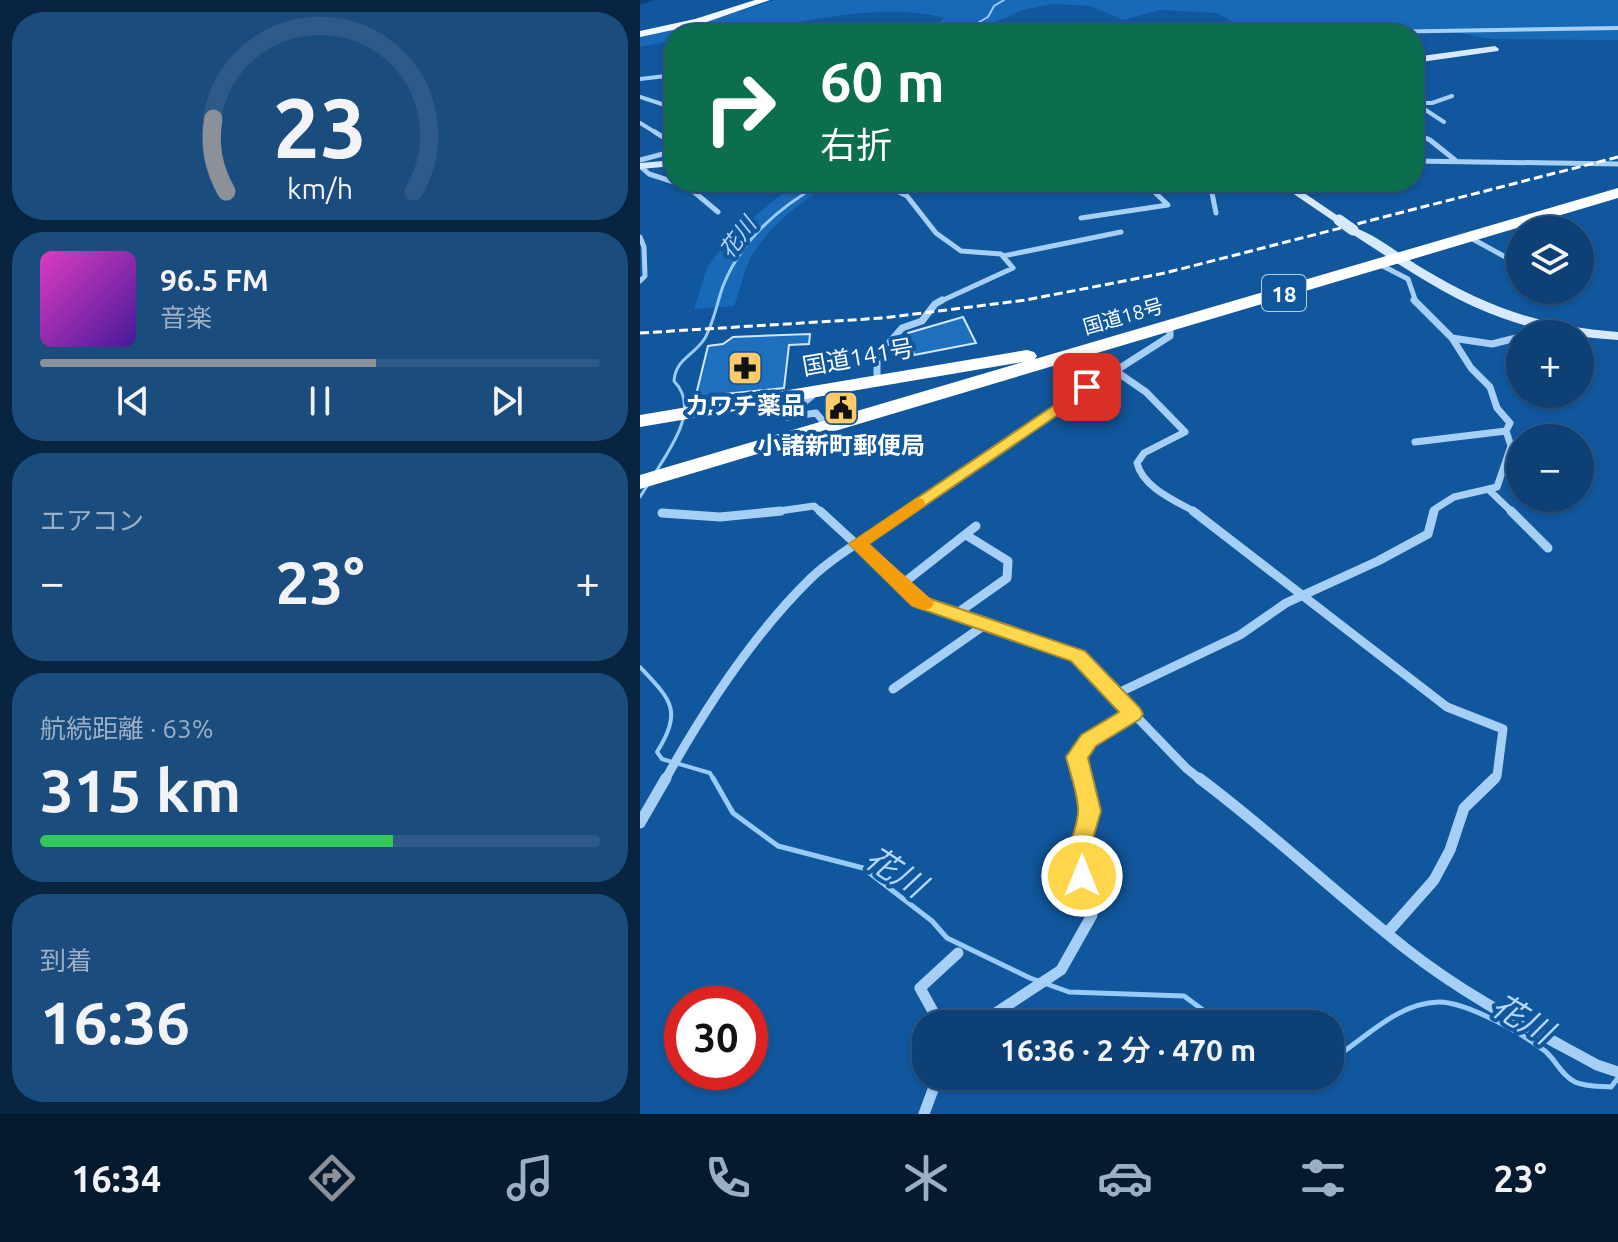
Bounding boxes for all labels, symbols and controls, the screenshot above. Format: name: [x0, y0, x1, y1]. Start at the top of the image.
text: 60 m: [820, 50, 945, 113]
icon: right: [688, 56, 792, 160]
text: 23: [273, 80, 367, 174]
text: 右折: [820, 124, 892, 165]
text: km/h: [287, 172, 353, 204]
water label: 花川: [714, 210, 761, 262]
map controls: [1506, 216, 1594, 512]
button: layers: [1506, 216, 1594, 304]
text: 96.5 FM: [160, 263, 269, 297]
road number: 18: [1262, 275, 1306, 311]
street label: 国道18号: [1080, 294, 1166, 338]
text: 音楽: [160, 303, 212, 332]
button: +: [1506, 320, 1594, 408]
street label: 国道141号: [800, 334, 916, 380]
pharmacy icon: カワチ薬品: [726, 349, 764, 387]
pin: [1053, 353, 1121, 421]
icon: arrive: [1065, 365, 1109, 409]
icon: previous: [111, 379, 155, 423]
icon: pause: [298, 379, 342, 423]
icon: next: [485, 379, 529, 423]
public building icon: 小諸新町郵便局: [822, 389, 860, 427]
place label: カワチ薬品: [685, 392, 805, 419]
button: −: [1506, 424, 1594, 512]
place label: 小諸新町郵便局: [757, 432, 925, 459]
text: エアコン: [40, 506, 144, 535]
text: 23°: [276, 548, 364, 615]
text: −: [40, 557, 65, 606]
text: +: [575, 557, 600, 606]
text: 航続距離 · 63%: [40, 714, 214, 743]
text: 315 km: [40, 756, 241, 823]
position arrow: [1040, 834, 1124, 918]
water label: 花川: [859, 838, 935, 905]
text: 到着: [40, 946, 92, 975]
speed limit sign: 30: [664, 986, 768, 1090]
water label: 花川: [1486, 986, 1562, 1051]
text: 16:36: [40, 988, 190, 1055]
text: 16:36 · 2 分 · 470 m: [1000, 1033, 1256, 1067]
icon: directions: [304, 1150, 360, 1206]
icon: music: [502, 1150, 558, 1206]
icon: phone: [700, 1150, 756, 1206]
icon: climate: [898, 1150, 954, 1206]
icon: car: [1097, 1150, 1153, 1206]
icon: filters: [1295, 1150, 1351, 1206]
text: 16:34: [71, 1158, 161, 1199]
text: 23°: [1493, 1158, 1547, 1199]

